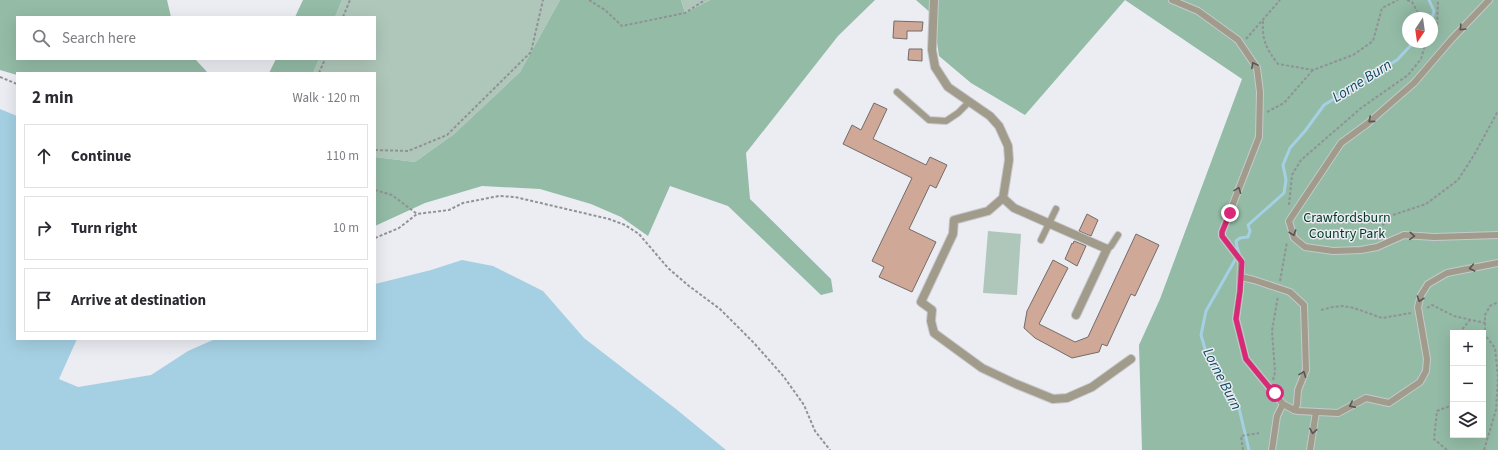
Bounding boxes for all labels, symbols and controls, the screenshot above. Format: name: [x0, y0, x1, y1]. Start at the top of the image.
north arrow: [1402, 12, 1438, 48]
search box: [16, 16, 376, 60]
one-way arrow: [1459, 23, 1467, 31]
icon: search: [30, 27, 52, 49]
text: Search here: [62, 28, 136, 49]
water label: Lorne Burn: [1328, 54, 1396, 108]
one-way arrow: [1252, 62, 1259, 69]
text: 2 min: [32, 86, 73, 110]
text: Walk · 120 m: [292, 89, 360, 107]
one-way arrow: [1368, 116, 1376, 123]
icon: ahead: [33, 145, 55, 167]
text: Continue: [71, 146, 131, 167]
text: 110 m: [326, 147, 359, 165]
one-way arrow: [1234, 187, 1242, 194]
route end: [1221, 204, 1239, 222]
park label: Crawfordsburn Country Park: [1303, 208, 1391, 244]
icon: right: [33, 217, 55, 239]
text: Turn right: [71, 218, 137, 239]
text: 10 m: [333, 219, 359, 237]
one-way arrow: [1288, 229, 1296, 236]
one-way arrow: [1409, 231, 1415, 240]
one-way arrow: [1469, 263, 1476, 272]
icon: arrive: [33, 289, 55, 311]
text: Arrive at destination: [71, 290, 206, 311]
one-way arrow: [1417, 296, 1425, 303]
map controls: [1450, 330, 1486, 438]
button: +: [1450, 330, 1486, 366]
water label: Lorne Burn: [1197, 344, 1247, 414]
button: −: [1450, 366, 1486, 402]
one-way arrow: [1299, 370, 1307, 377]
route start: [1266, 384, 1284, 402]
one-way arrow: [1349, 401, 1356, 408]
button: layers: [1450, 402, 1486, 438]
one-way arrow: [1309, 428, 1318, 434]

